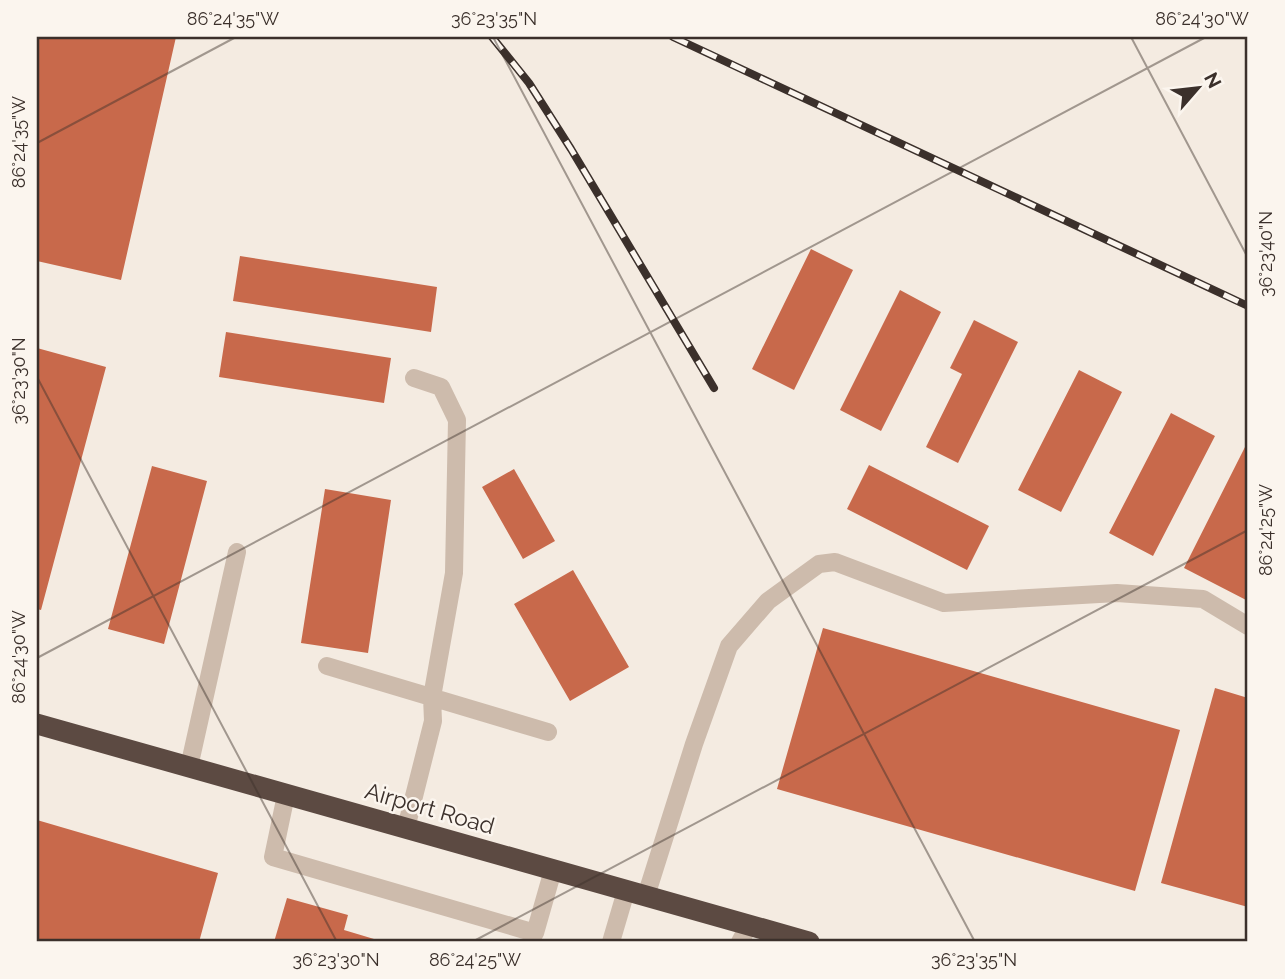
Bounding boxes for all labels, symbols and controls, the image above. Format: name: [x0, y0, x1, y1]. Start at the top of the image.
text: 86°24'35"W: [187, 8, 279, 29]
text: 36°23'35"N: [451, 8, 537, 29]
text: 86°24'30"W: [1155, 8, 1249, 29]
north arrow: [1162, 52, 1232, 122]
text: N: [1200, 68, 1226, 92]
text: 86°24'35"W: [8, 96, 29, 188]
text: 36°23'40"N: [1255, 211, 1276, 297]
text: 36°23'30"N: [8, 337, 29, 425]
text: 86°24'25"W: [1255, 484, 1276, 576]
text: 86°24'30"W: [8, 610, 29, 704]
street label: Airport Road: [362, 777, 498, 839]
text: 36°23'30"N: [292, 949, 380, 970]
text: 86°24'25"W: [429, 949, 521, 970]
text: 36°23'35"N: [931, 949, 1017, 970]

